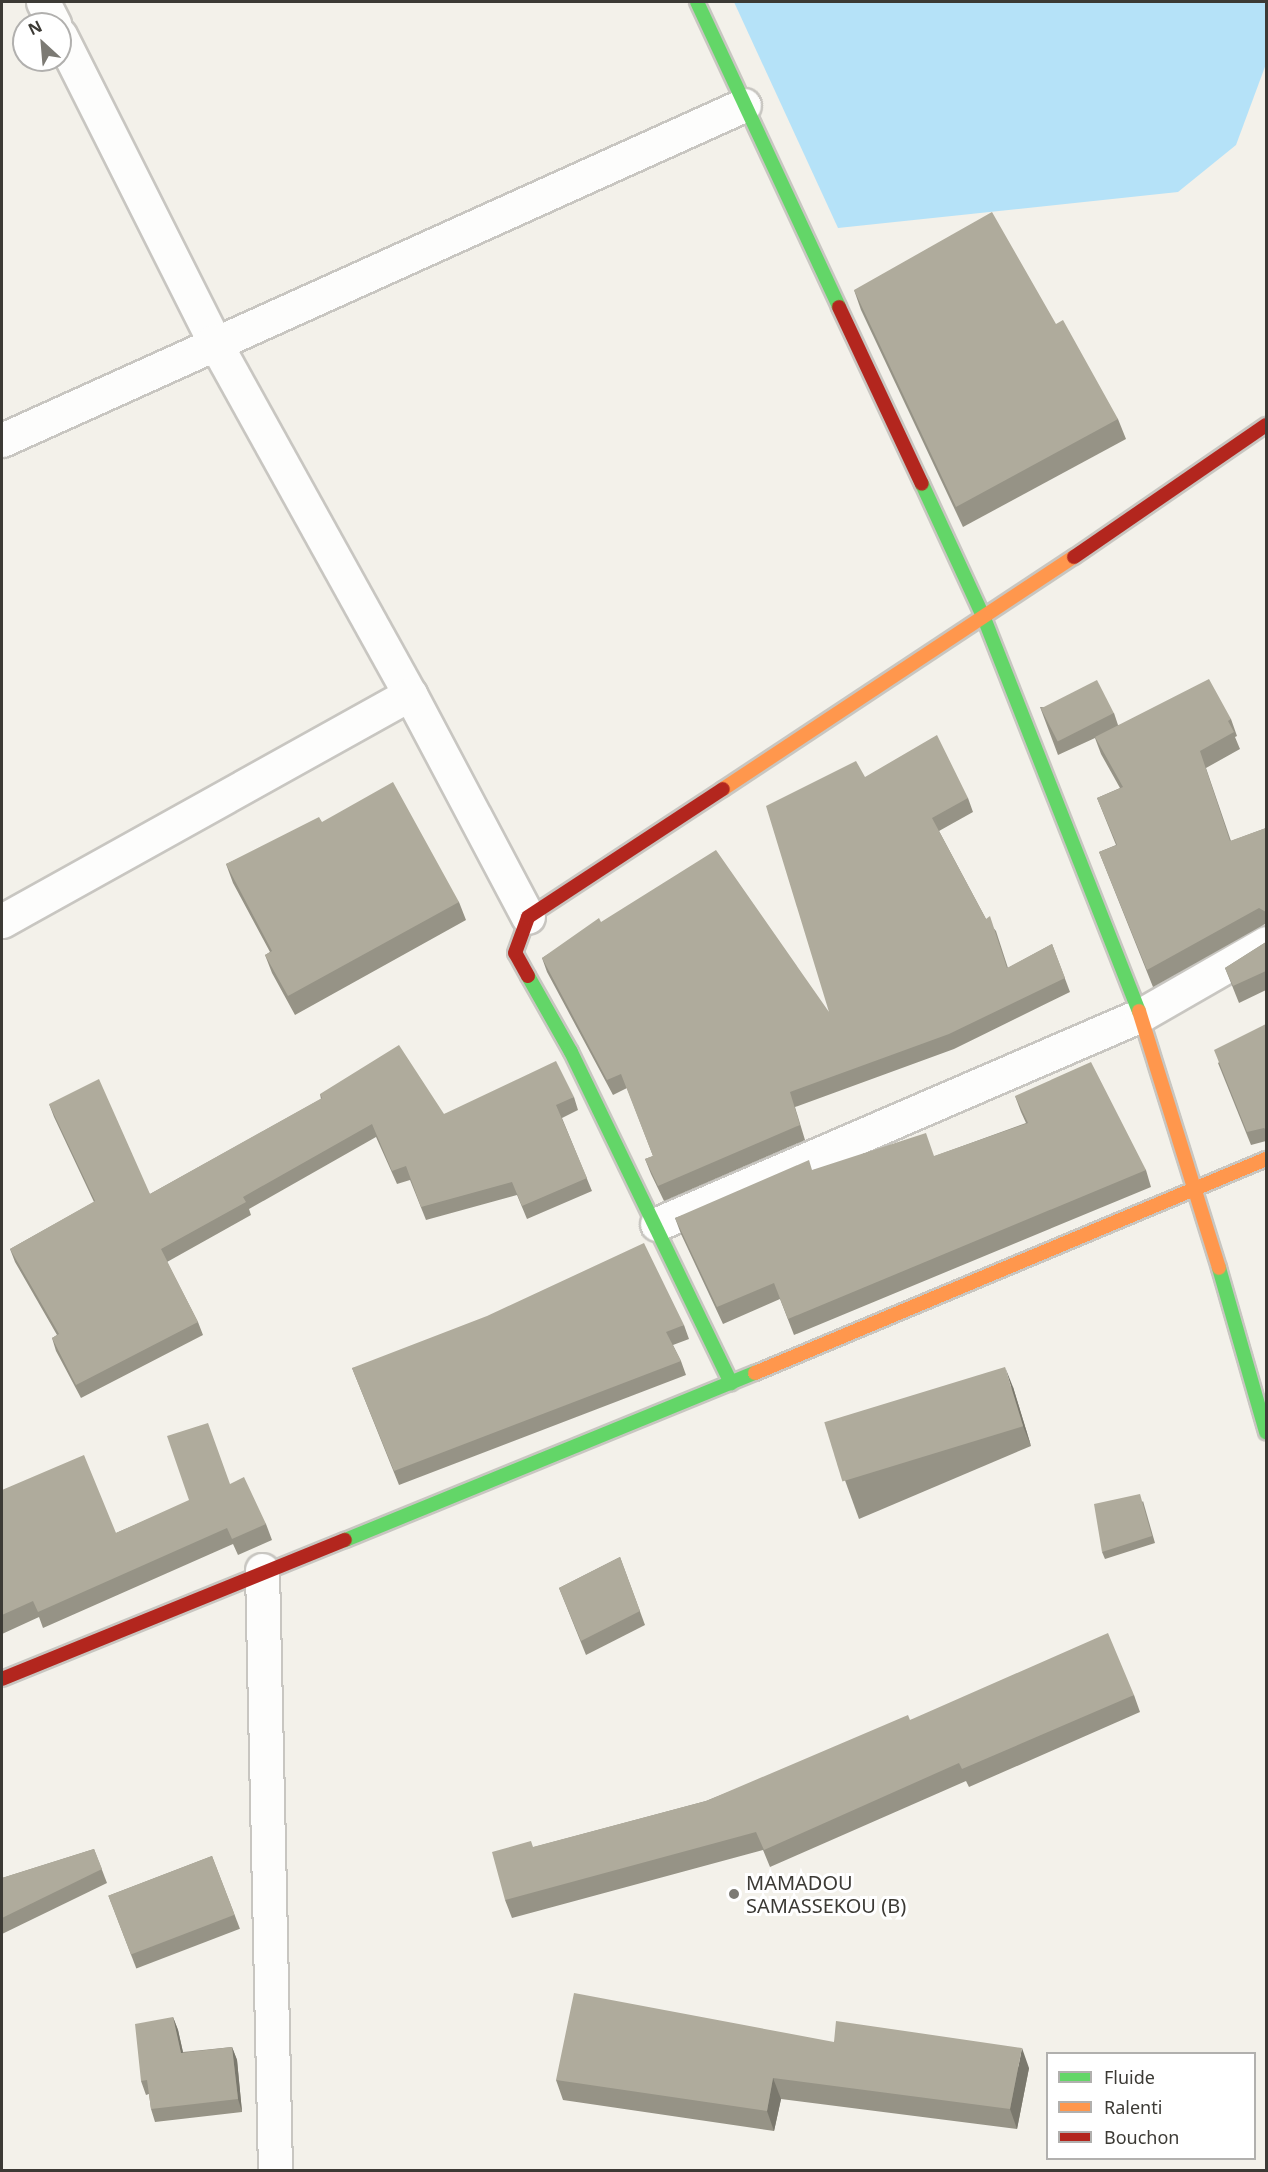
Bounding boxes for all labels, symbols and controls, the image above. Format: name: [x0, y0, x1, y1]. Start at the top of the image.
north arrow: [12, 12, 72, 72]
text: N: [24, 15, 46, 40]
place label: MAMADOU SAMASSEKOU (B): [746, 1870, 906, 1917]
marker: MAMADOU SAMASSEKOU (B): [727, 1887, 741, 1901]
legend: [1046, 2052, 1256, 2160]
text: Fluide: [1104, 2065, 1155, 2089]
text: Ralenti: [1104, 2095, 1162, 2119]
text: Bouchon: [1104, 2125, 1180, 2149]

